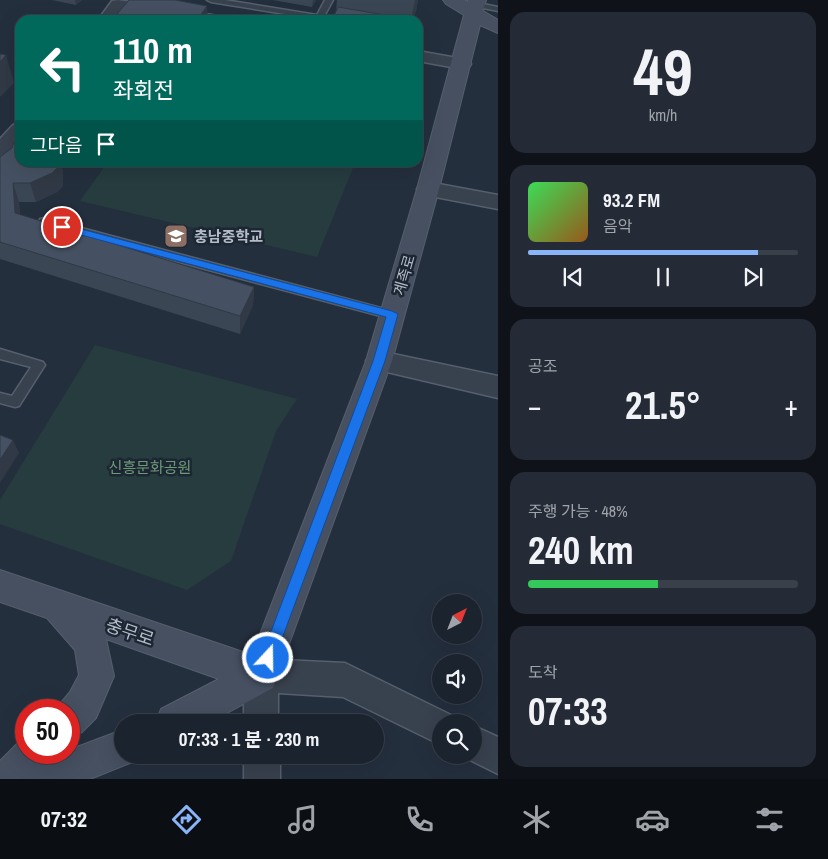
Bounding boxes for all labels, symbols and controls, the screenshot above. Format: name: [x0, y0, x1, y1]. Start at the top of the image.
text: 110 m: [113, 27, 193, 74]
text: 49: [633, 28, 693, 115]
icon: left: [30, 35, 95, 100]
text: 좌회전: [113, 75, 174, 105]
text: km/h: [649, 104, 677, 126]
icon: arrive: [92, 130, 120, 158]
text: 그다음: [30, 132, 82, 158]
text: 93.2 FM: [603, 187, 660, 213]
pin: [41, 206, 83, 248]
icon: arrive: [48, 213, 76, 241]
text: 음악: [603, 215, 632, 237]
school or university icon: 충남중학교: [163, 223, 189, 249]
place label: 충남중학교: [194, 226, 263, 247]
street label: 계족로: [388, 252, 420, 298]
icon: previous: [559, 263, 587, 291]
icon: pause: [649, 263, 677, 291]
icon: next: [739, 263, 767, 291]
text: 공조: [528, 355, 557, 377]
text: 21.5°: [625, 380, 701, 431]
text: −: [528, 387, 541, 425]
text: +: [785, 387, 798, 425]
park label: 신흥문화공원: [109, 457, 191, 478]
text: 주행 가능 · 48%: [528, 500, 628, 522]
text: 240 km: [528, 525, 634, 576]
north arrow: [432, 594, 482, 644]
map controls: [432, 594, 482, 764]
street label: 충무로: [102, 612, 158, 652]
position arrow: [241, 631, 293, 683]
button: sound: [432, 654, 482, 704]
text: 도착: [528, 661, 557, 683]
text: 07:33: [528, 686, 608, 737]
speed limit sign: 50: [15, 699, 80, 764]
button: search: [432, 714, 482, 764]
text: 07:33 · 1 분 · 230 m: [179, 726, 319, 752]
icon: directions: [169, 802, 204, 837]
icon: music: [285, 802, 320, 837]
icon: phone: [402, 802, 437, 837]
icon: climate: [519, 802, 554, 837]
icon: car: [635, 802, 670, 837]
icon: filters: [752, 802, 787, 837]
text: 07:32: [41, 804, 87, 834]

